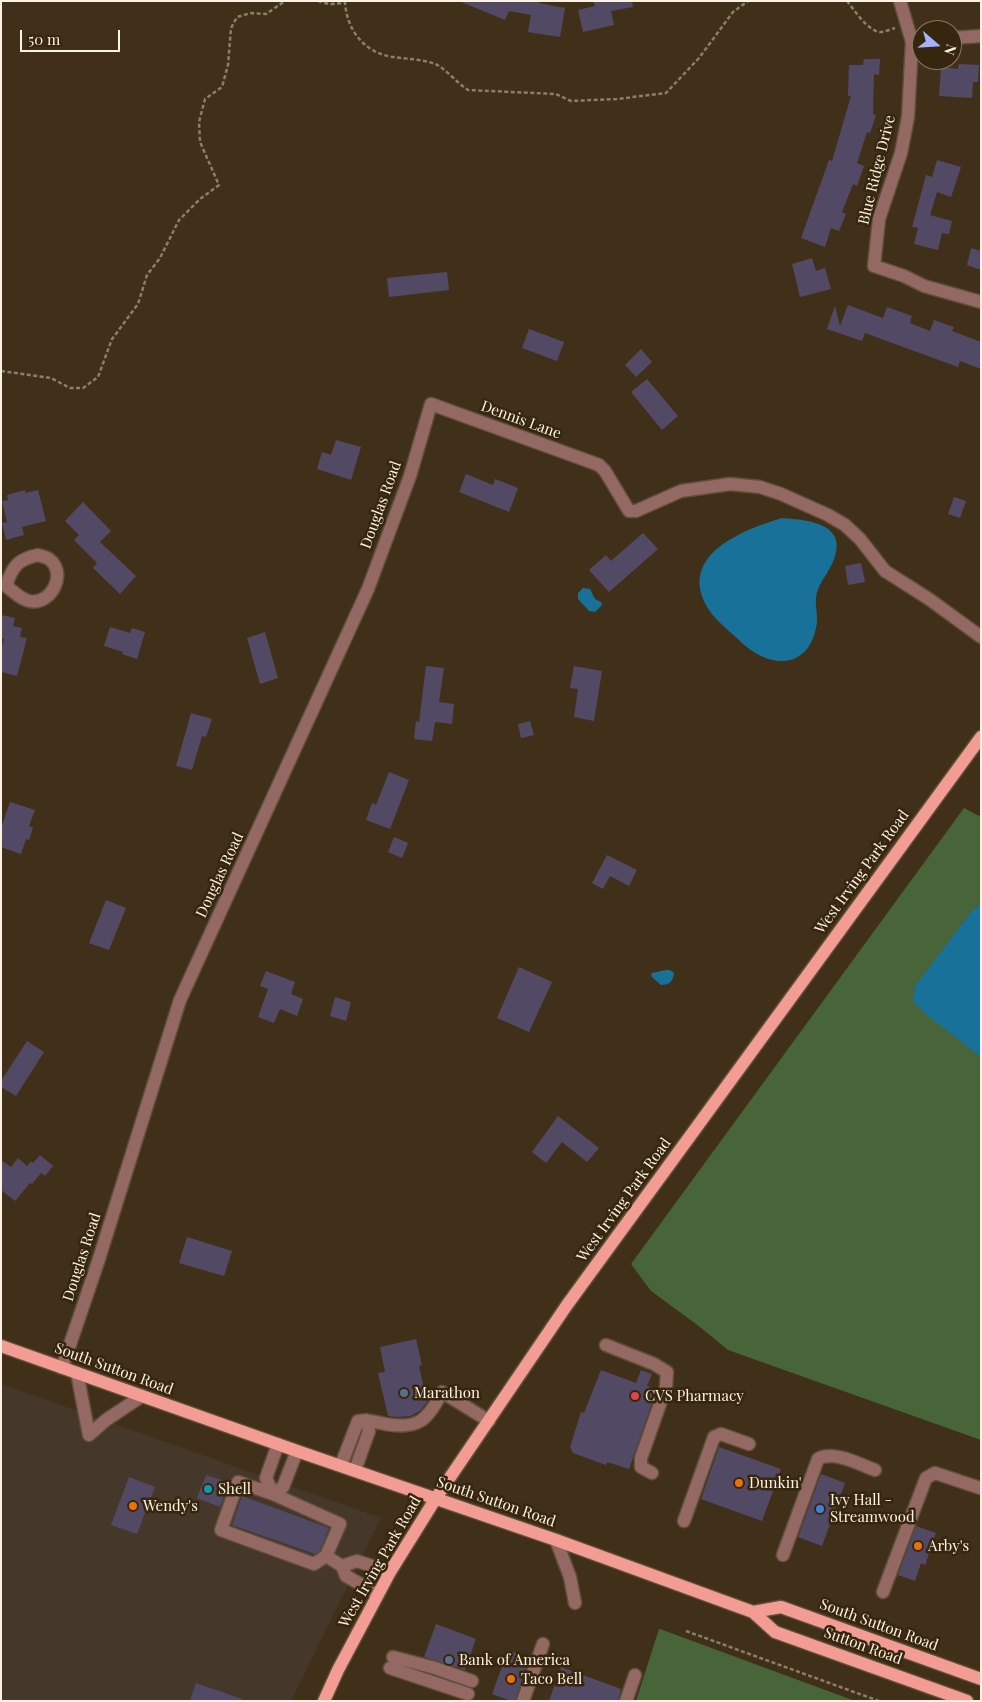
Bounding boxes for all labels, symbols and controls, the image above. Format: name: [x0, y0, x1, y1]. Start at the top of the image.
scale bar: [22, 20, 122, 52]
north arrow: [912, 20, 962, 70]
text: 50 m: [28, 29, 60, 49]
text: N: [940, 42, 961, 58]
street label: Blue Ridge Drive: [855, 113, 899, 227]
street label: Dennis Lane: [478, 397, 564, 443]
street label: Douglas Road: [357, 459, 405, 551]
street label: West Irving Park Road: [811, 807, 913, 937]
street label: Douglas Road: [192, 829, 248, 921]
street label: West Irving Park Road: [573, 1135, 675, 1265]
street label: Douglas Road: [59, 1210, 105, 1304]
street label: South Sutton Road: [52, 1339, 176, 1399]
place label: Marathon: [414, 1384, 480, 1402]
marker: Marathon: [398, 1387, 410, 1399]
place label: CVS Pharmacy: [645, 1387, 744, 1405]
marker: CVS Pharmacy: [629, 1390, 641, 1402]
street label: South Sutton Road: [434, 1473, 558, 1531]
place label: Dunkin': [749, 1474, 802, 1492]
marker: Dunkin': [733, 1477, 745, 1489]
place label: Shell: [218, 1480, 251, 1498]
marker: Shell: [202, 1483, 214, 1495]
place label: Ivy Hall - Streamwood: [830, 1491, 915, 1526]
street label: West Irving Park Road: [335, 1493, 425, 1631]
place label: Wendy's: [143, 1497, 198, 1515]
marker: Wendy's: [127, 1500, 139, 1512]
marker: Ivy Hall - Streamwood: [814, 1503, 826, 1515]
place label: Arby's: [928, 1537, 969, 1555]
marker: Arby's: [912, 1540, 924, 1552]
street label: South Sutton Road: [817, 1595, 941, 1655]
street label: Sutton Road: [821, 1624, 905, 1668]
place label: Bank of America: [459, 1651, 570, 1669]
marker: Bank of America: [443, 1654, 455, 1666]
place label: Taco Bell: [521, 1670, 582, 1688]
marker: Taco Bell: [505, 1673, 517, 1685]

